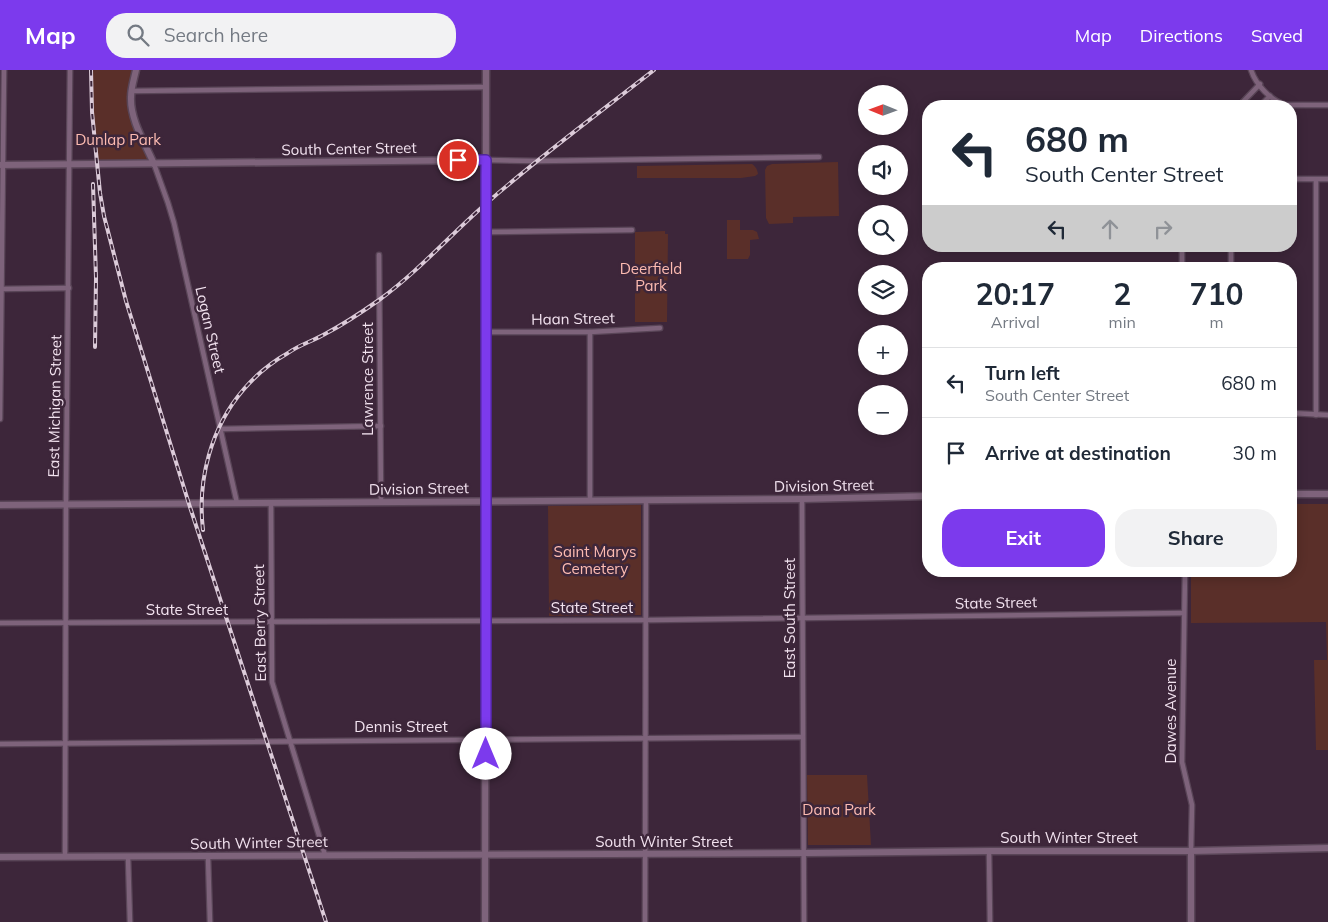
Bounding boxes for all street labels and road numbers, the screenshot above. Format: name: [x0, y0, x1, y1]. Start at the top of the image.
street label: South Center Street: [281, 138, 417, 159]
street label: Logan Street: [191, 284, 230, 375]
street label: Haan Street: [531, 308, 615, 329]
street label: Lawrence Street: [358, 322, 377, 436]
street label: East Michigan Street: [44, 334, 65, 477]
street label: Division Street: [774, 475, 874, 496]
street label: Division Street: [369, 478, 469, 499]
street label: East South Street: [780, 558, 799, 678]
street label: East Berry Street: [249, 564, 270, 682]
street label: State Street: [955, 592, 1037, 613]
street label: State Street: [551, 598, 633, 617]
street label: State Street: [146, 600, 228, 619]
street label: Dawes Avenue: [1161, 659, 1180, 763]
street label: Dennis Street: [354, 717, 448, 736]
street label: South Winter Street: [1000, 828, 1138, 847]
street label: South Winter Street: [190, 832, 328, 853]
street label: South Winter Street: [595, 832, 733, 851]

